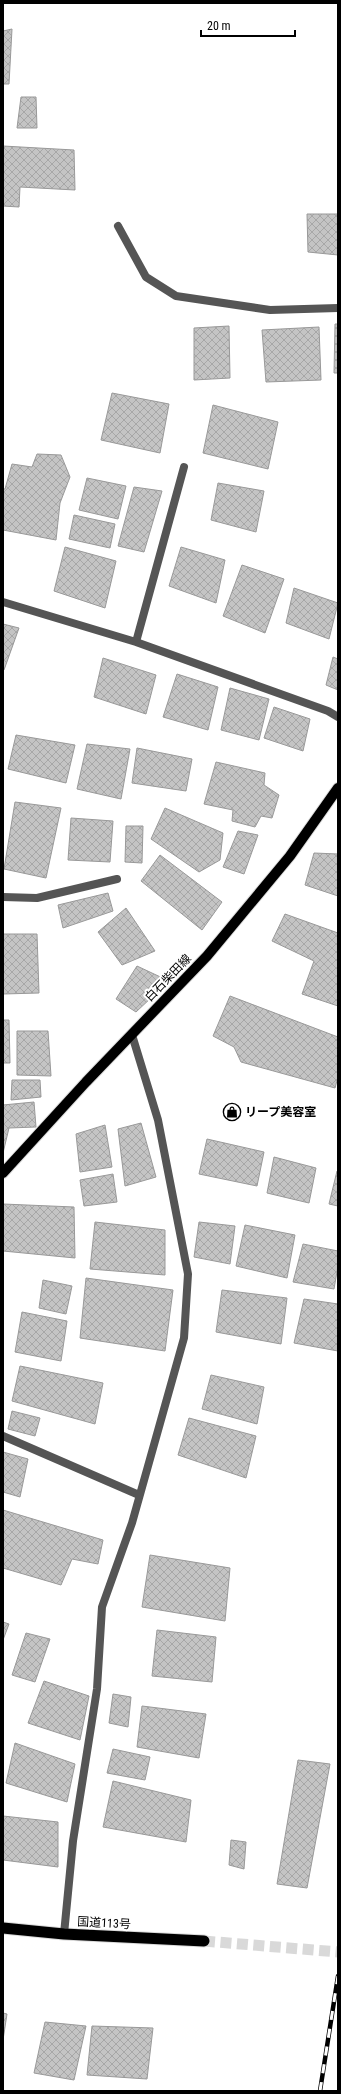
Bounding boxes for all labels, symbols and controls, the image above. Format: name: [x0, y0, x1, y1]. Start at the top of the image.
scale bar: [201, 12, 295, 38]
text: 20 m: [207, 19, 231, 33]
street label: 白石柴田線: [142, 952, 194, 1004]
shop icon: リープ美容室: [222, 1102, 242, 1122]
place label: リープ美容室: [245, 1105, 316, 1119]
street label: 国道113号: [77, 1915, 131, 1931]

